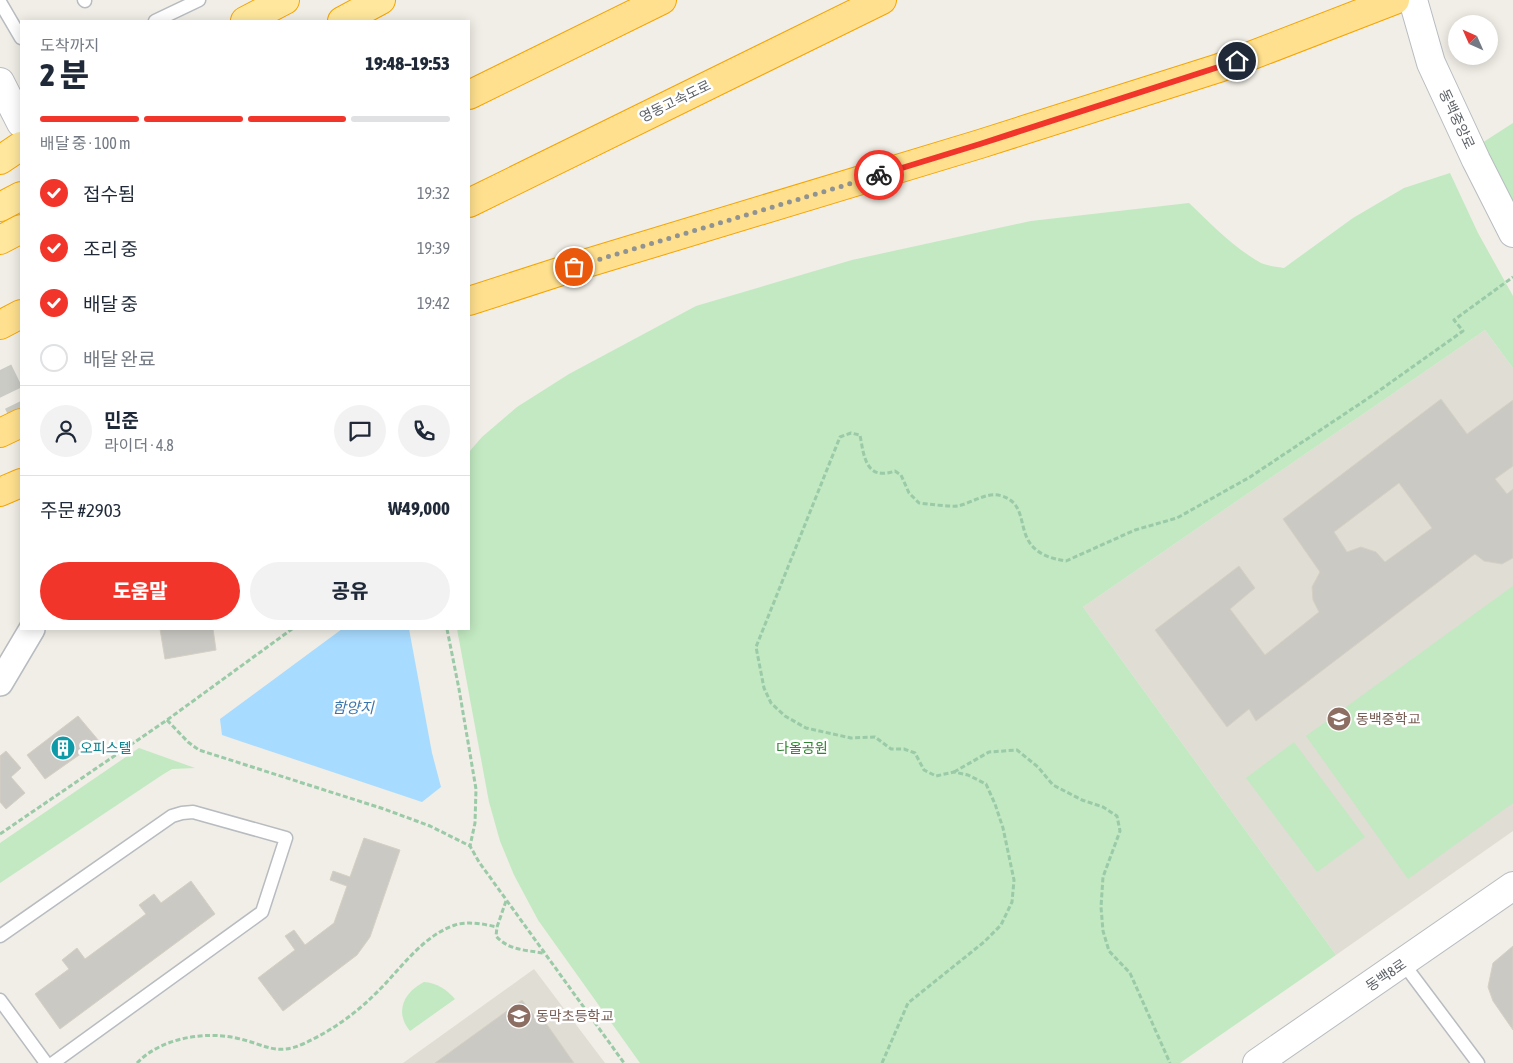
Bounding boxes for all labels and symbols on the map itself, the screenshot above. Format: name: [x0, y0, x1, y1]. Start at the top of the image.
north arrow: [1448, 15, 1498, 65]
pin: [1216, 40, 1258, 82]
street label: 영동고속도로: [637, 77, 713, 125]
street label: 동백중앙로: [1436, 86, 1478, 152]
courier: [854, 150, 904, 200]
pin: [553, 246, 595, 288]
water label: 함양지: [332, 699, 375, 716]
school or university icon: 동백중학교: [1326, 706, 1352, 732]
place label: 동백중학교: [1356, 711, 1421, 727]
building icon: 오피스텔: [50, 735, 76, 761]
place label: 오피스텔: [80, 740, 132, 756]
park label: 다올공원: [776, 740, 828, 756]
street label: 동백8로: [1363, 956, 1409, 994]
school or university icon: 동막초등학교: [506, 1003, 532, 1029]
place label: 동막초등학교: [536, 1008, 613, 1024]

